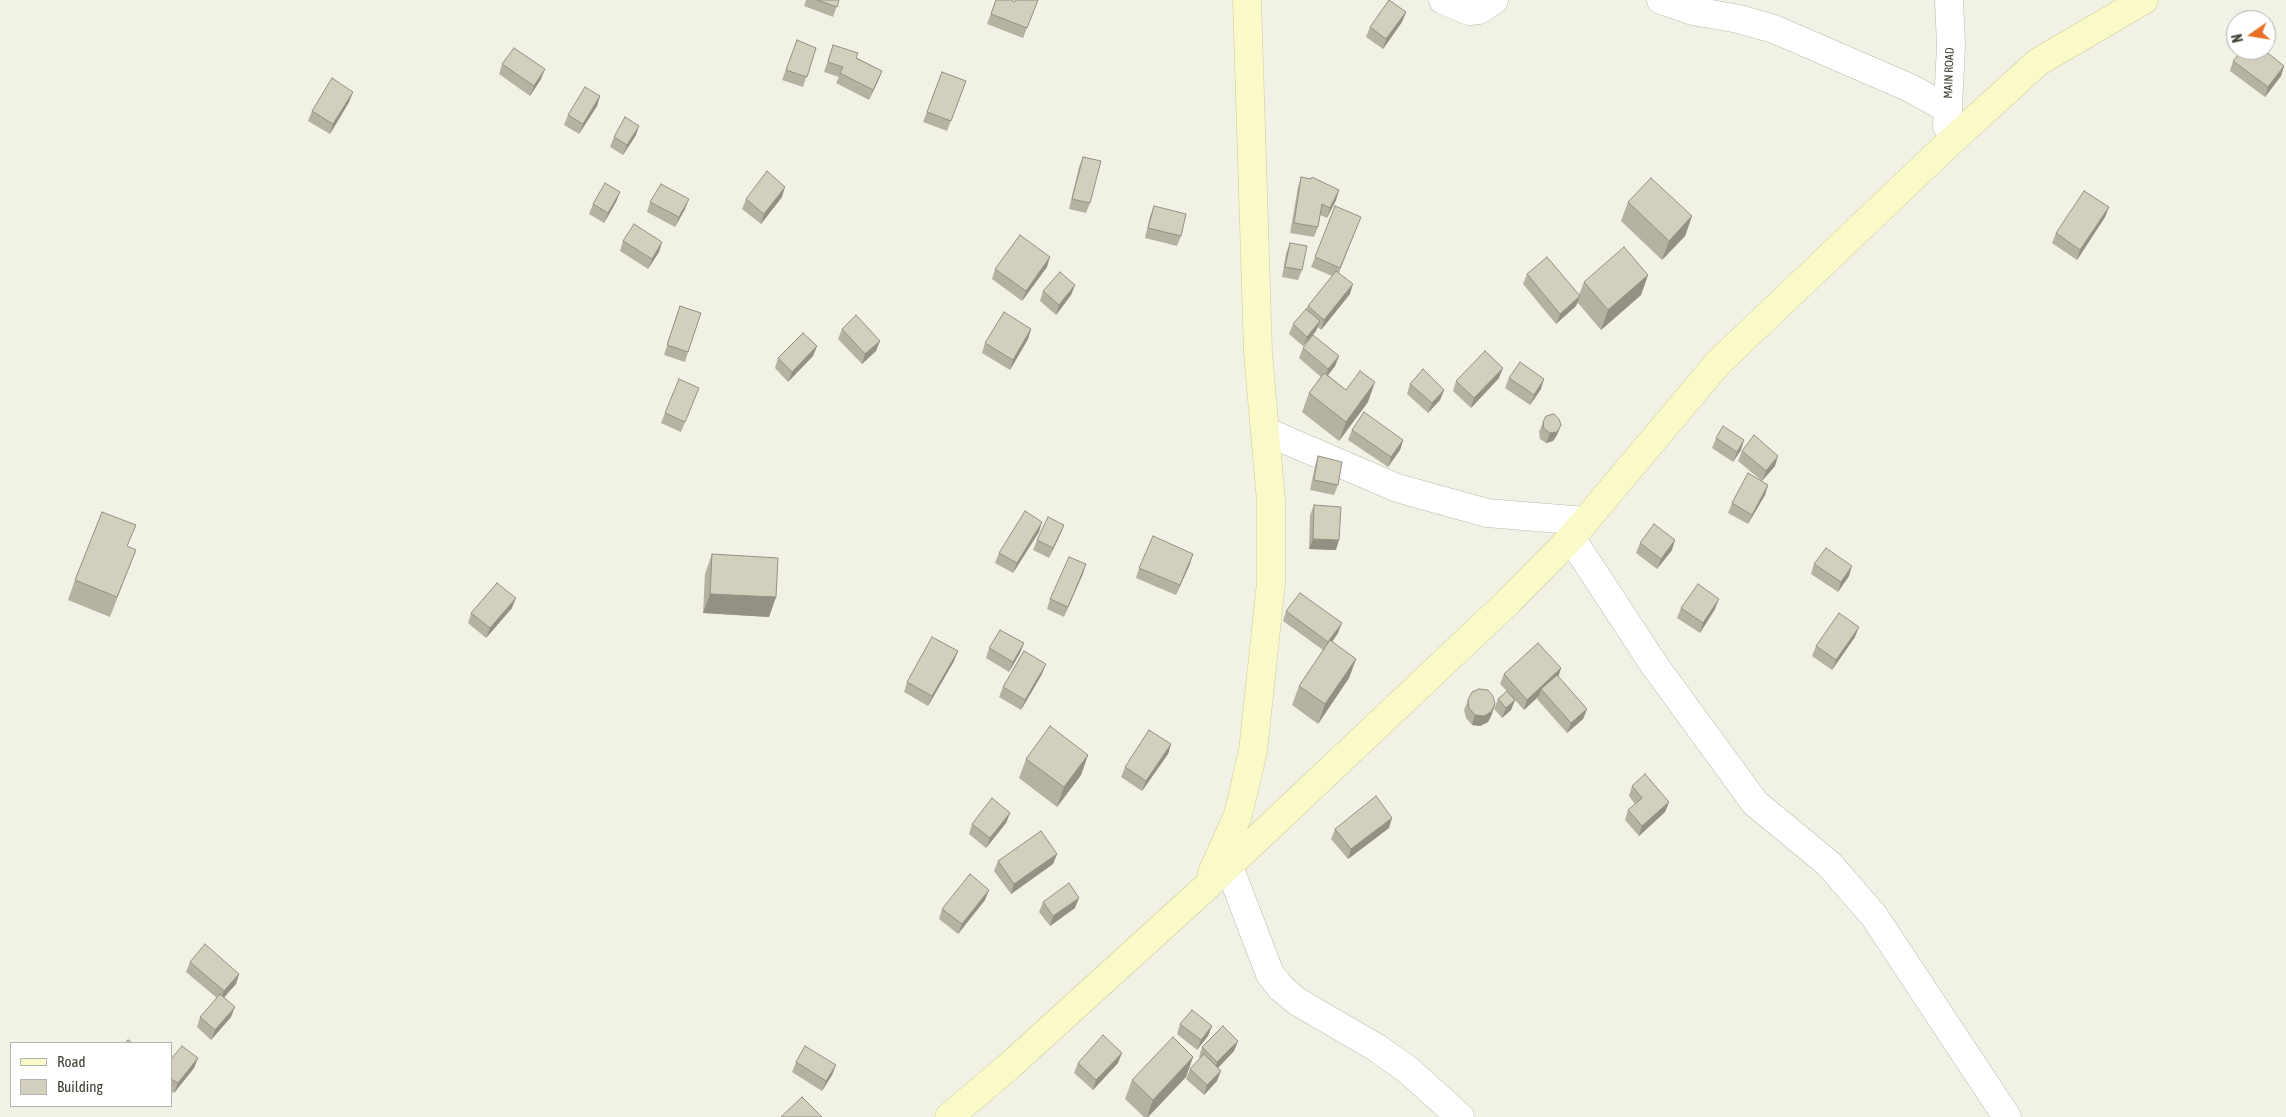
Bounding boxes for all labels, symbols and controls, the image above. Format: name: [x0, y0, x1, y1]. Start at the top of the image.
north arrow: [2226, 10, 2276, 60]
text: N: [2229, 32, 2246, 44]
street label: MAIN ROAD: [1941, 47, 1957, 99]
legend: [10, 1042, 172, 1107]
text: Road: [57, 1053, 86, 1070]
text: Building: [57, 1078, 103, 1095]

